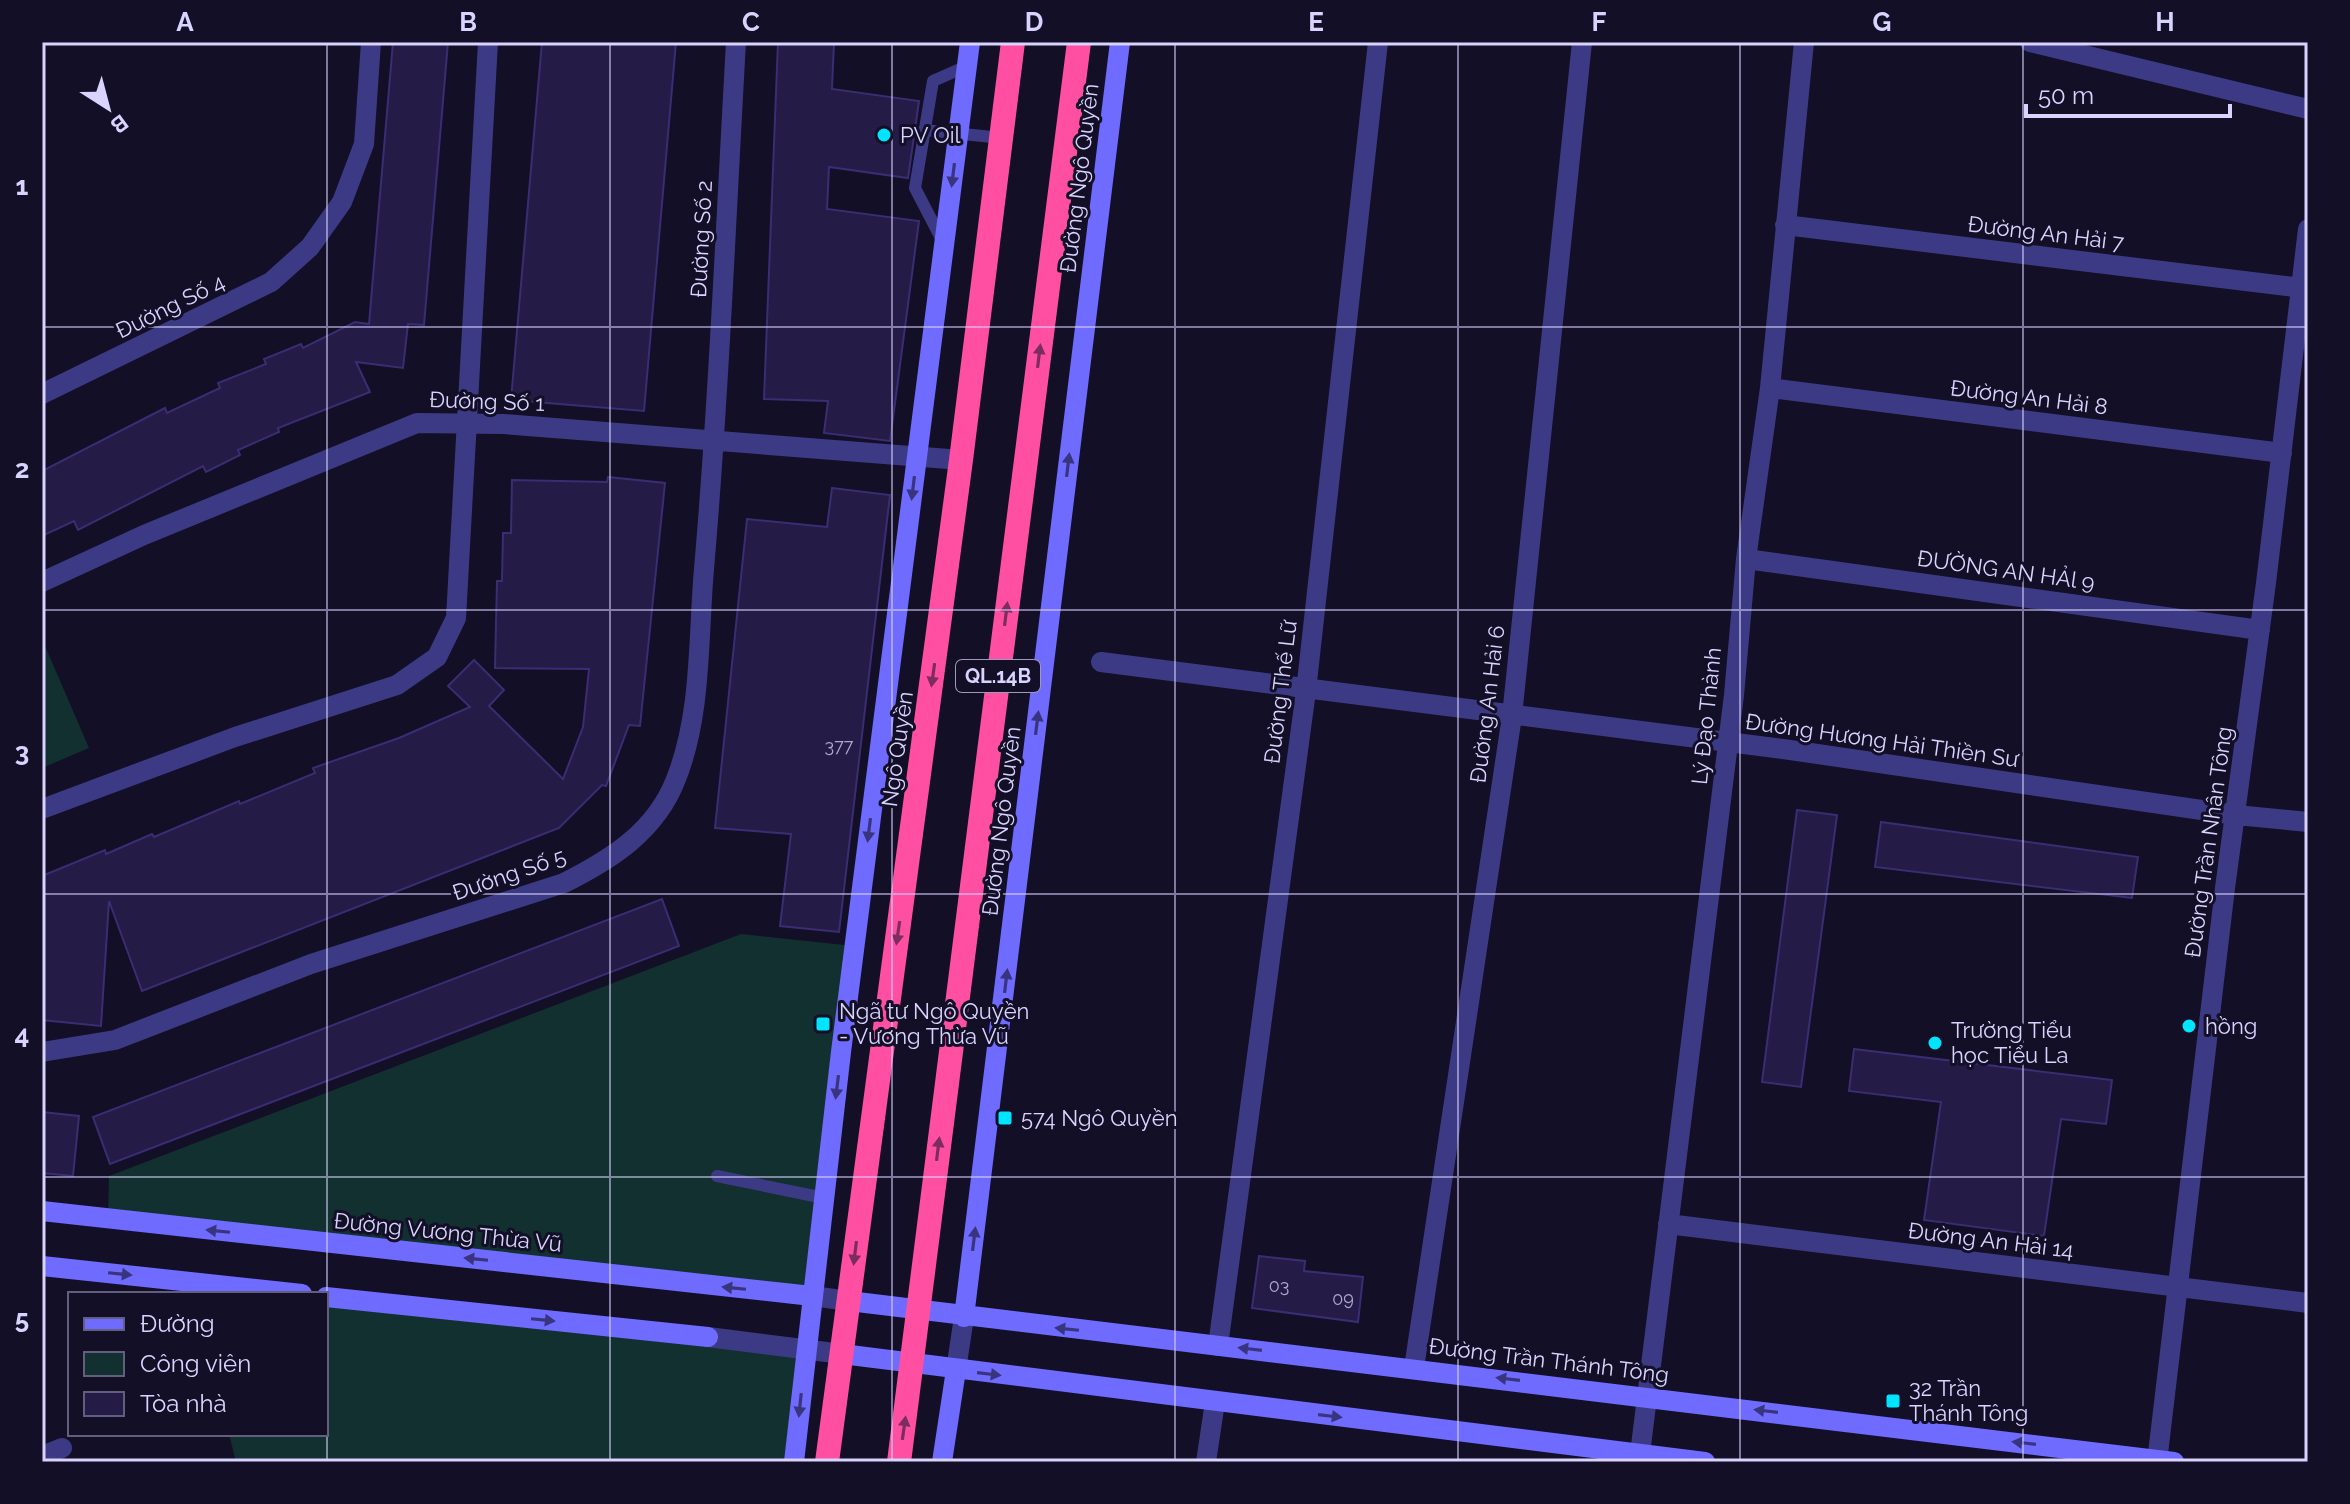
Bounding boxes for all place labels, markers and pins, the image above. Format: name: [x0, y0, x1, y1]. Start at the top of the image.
place label: PV Oil: [900, 122, 961, 148]
marker: PV Oil: [875, 126, 893, 144]
place label: Ngã tư Ngô Quyền - Vương Thừa Vũ: [839, 998, 1029, 1049]
place label: hồng: [2205, 1013, 2257, 1039]
marker: Ngã tư Ngô Quyền - Vương Thừa Vũ: [814, 1015, 832, 1033]
place label: Trường Tiểu học Tiểu La: [1951, 1017, 2072, 1068]
marker: hồng: [2180, 1017, 2198, 1035]
marker: Trường Tiểu học Tiểu La: [1926, 1034, 1944, 1052]
place label: 574 Ngô Quyền: [1021, 1105, 1178, 1131]
marker: 574 Ngô Quyền: [996, 1109, 1014, 1127]
place label: 32 Trần Thánh Tông: [1909, 1375, 2028, 1426]
marker: 32 Trần Thánh Tông: [1884, 1392, 1902, 1410]

